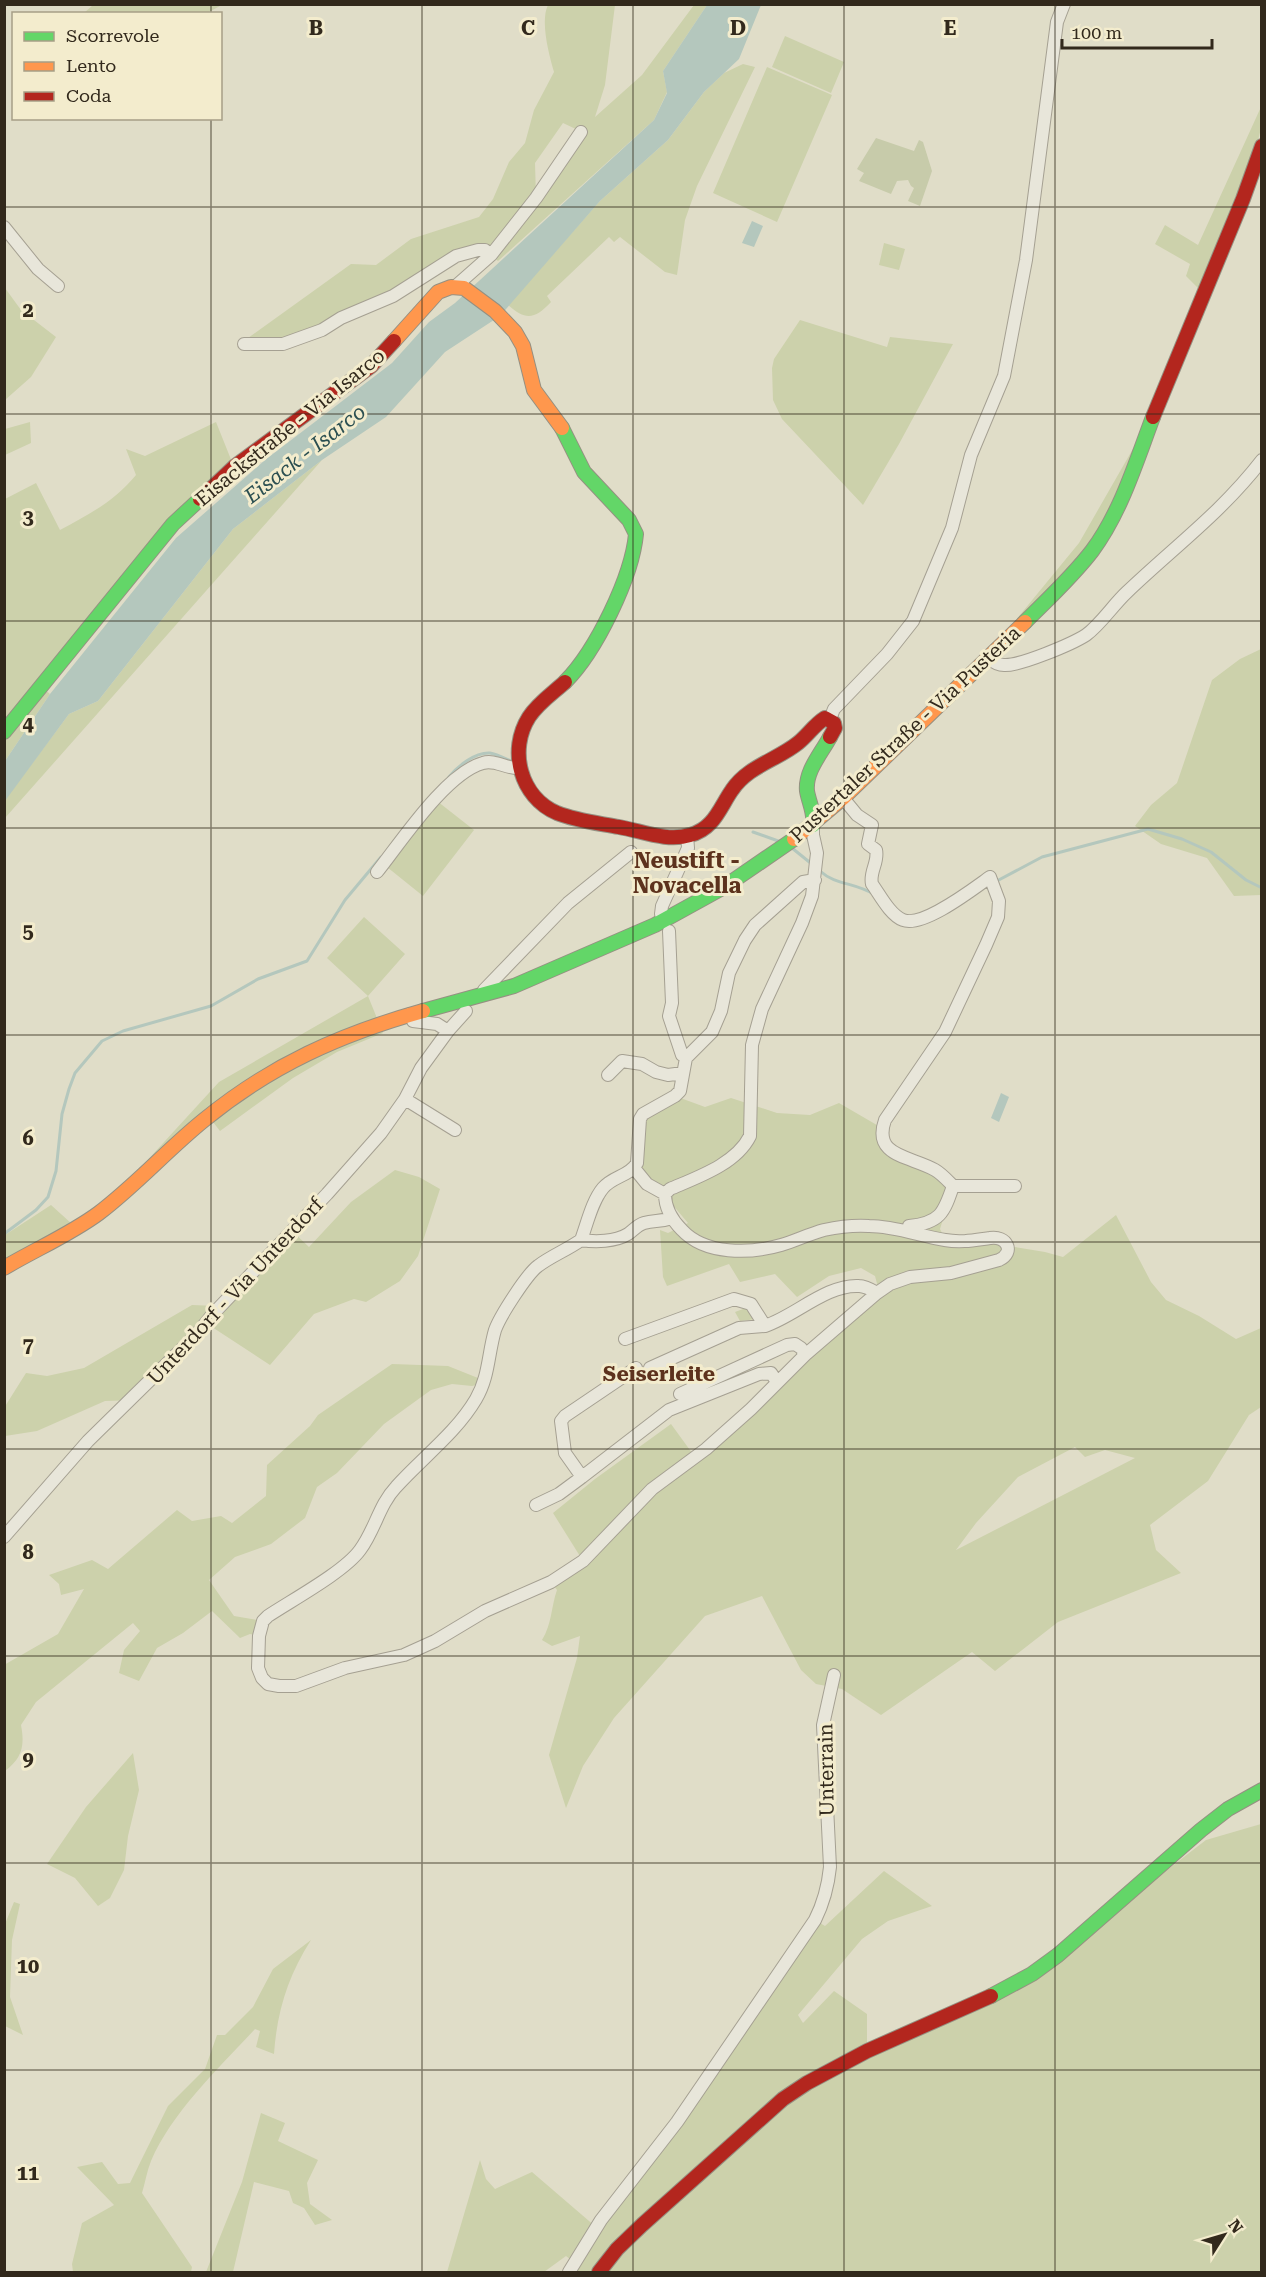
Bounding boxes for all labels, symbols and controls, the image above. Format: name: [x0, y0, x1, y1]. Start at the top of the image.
legend: [12, 12, 222, 120]
scale bar: [1062, 12, 1212, 50]
text: B: [309, 16, 323, 40]
text: C: [521, 16, 535, 40]
text: D: [730, 16, 746, 40]
text: E: [944, 16, 957, 40]
text: 100 m: [1071, 22, 1122, 43]
text: Scorrevole: [66, 25, 160, 46]
text: Lento: [66, 55, 116, 76]
text: Coda: [66, 85, 112, 106]
text: 2: [22, 298, 34, 322]
street label: Eisackstraße - Via Isarco: [190, 343, 390, 511]
water label: Eisack - Isarco: [239, 399, 370, 509]
text: 3: [22, 505, 34, 529]
street label: Pustertaler Straße - Via Pusteria: [785, 621, 1025, 847]
text: 4: [22, 712, 34, 736]
district label: Neustift - Novacella: [633, 848, 741, 898]
text: 5: [22, 919, 34, 943]
text: 6: [22, 1126, 34, 1150]
street label: Unterdorf - Via Unterdorf: [142, 1192, 329, 1389]
text: 7: [22, 1333, 34, 1357]
district label: Seiserleite: [603, 1362, 715, 1386]
text: 8: [22, 1540, 34, 1564]
street label: Unterrain: [813, 1723, 839, 1817]
text: 9: [22, 1747, 34, 1771]
text: 10: [17, 1954, 39, 1978]
text: 11: [17, 2161, 39, 2185]
north arrow: [1194, 2205, 1254, 2265]
text: N: [1224, 2216, 1247, 2237]

